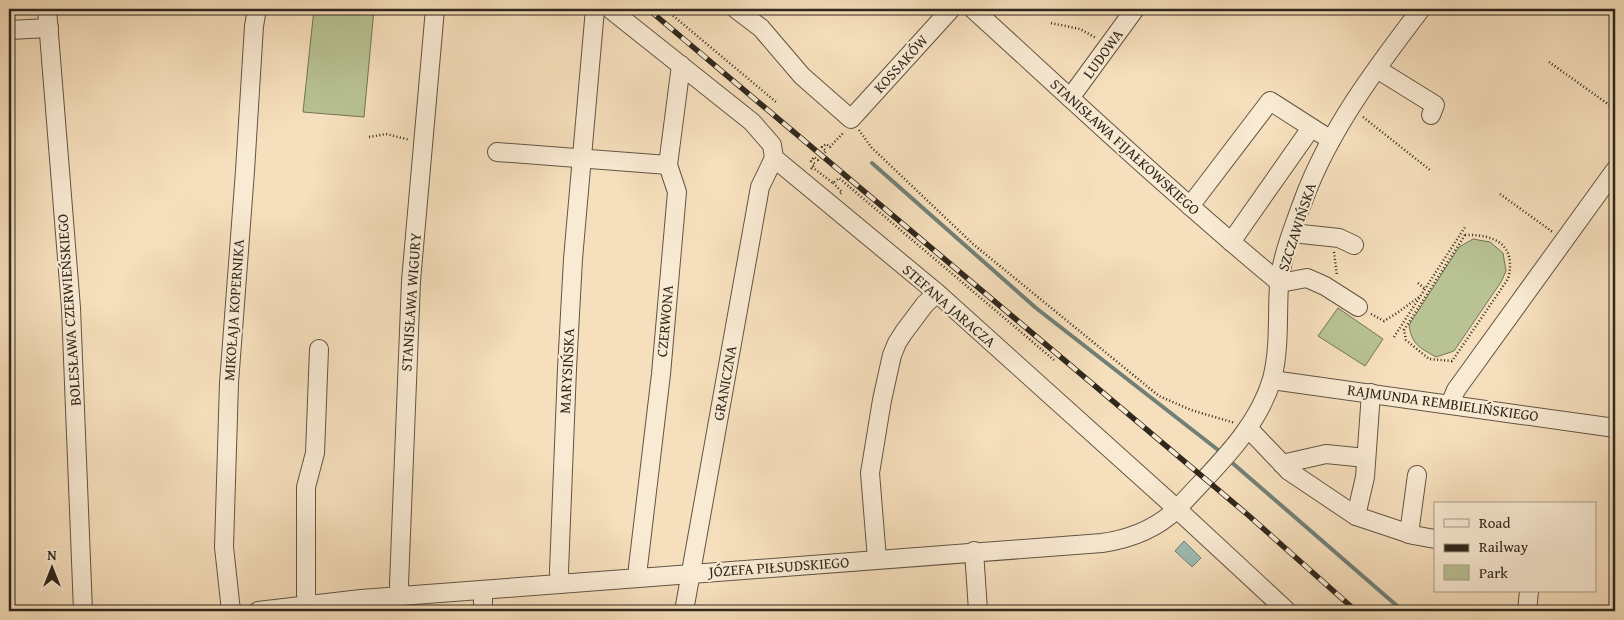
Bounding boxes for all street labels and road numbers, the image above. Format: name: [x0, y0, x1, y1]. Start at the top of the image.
street label: LUDOWA: [1078, 25, 1128, 83]
street label: KOSSAKÓW: [869, 30, 933, 97]
street label: STANISŁAWA FIJAŁKOWSKIEGO: [1046, 74, 1205, 220]
street label: SZCZAWIŃSKA: [1272, 180, 1321, 274]
street label: BOLESŁAWA CZERWIEŃSKIEGO: [51, 213, 86, 407]
street label: STANISŁAWA WIGURY: [395, 232, 426, 372]
street label: MIKOŁAJA KOPERNIKA: [218, 238, 249, 382]
street label: STEFANA JARACZA: [898, 259, 1001, 352]
street label: CZERWONA: [651, 284, 678, 358]
street label: MARYSIŃSKA: [554, 328, 579, 414]
street label: GRANICZNA: [708, 344, 741, 422]
street label: RAJMUNDA REMBIELIŃSKIEGO: [1346, 379, 1540, 426]
street label: JÓZEFA PIŁSUDSKIEGO: [706, 551, 850, 582]

